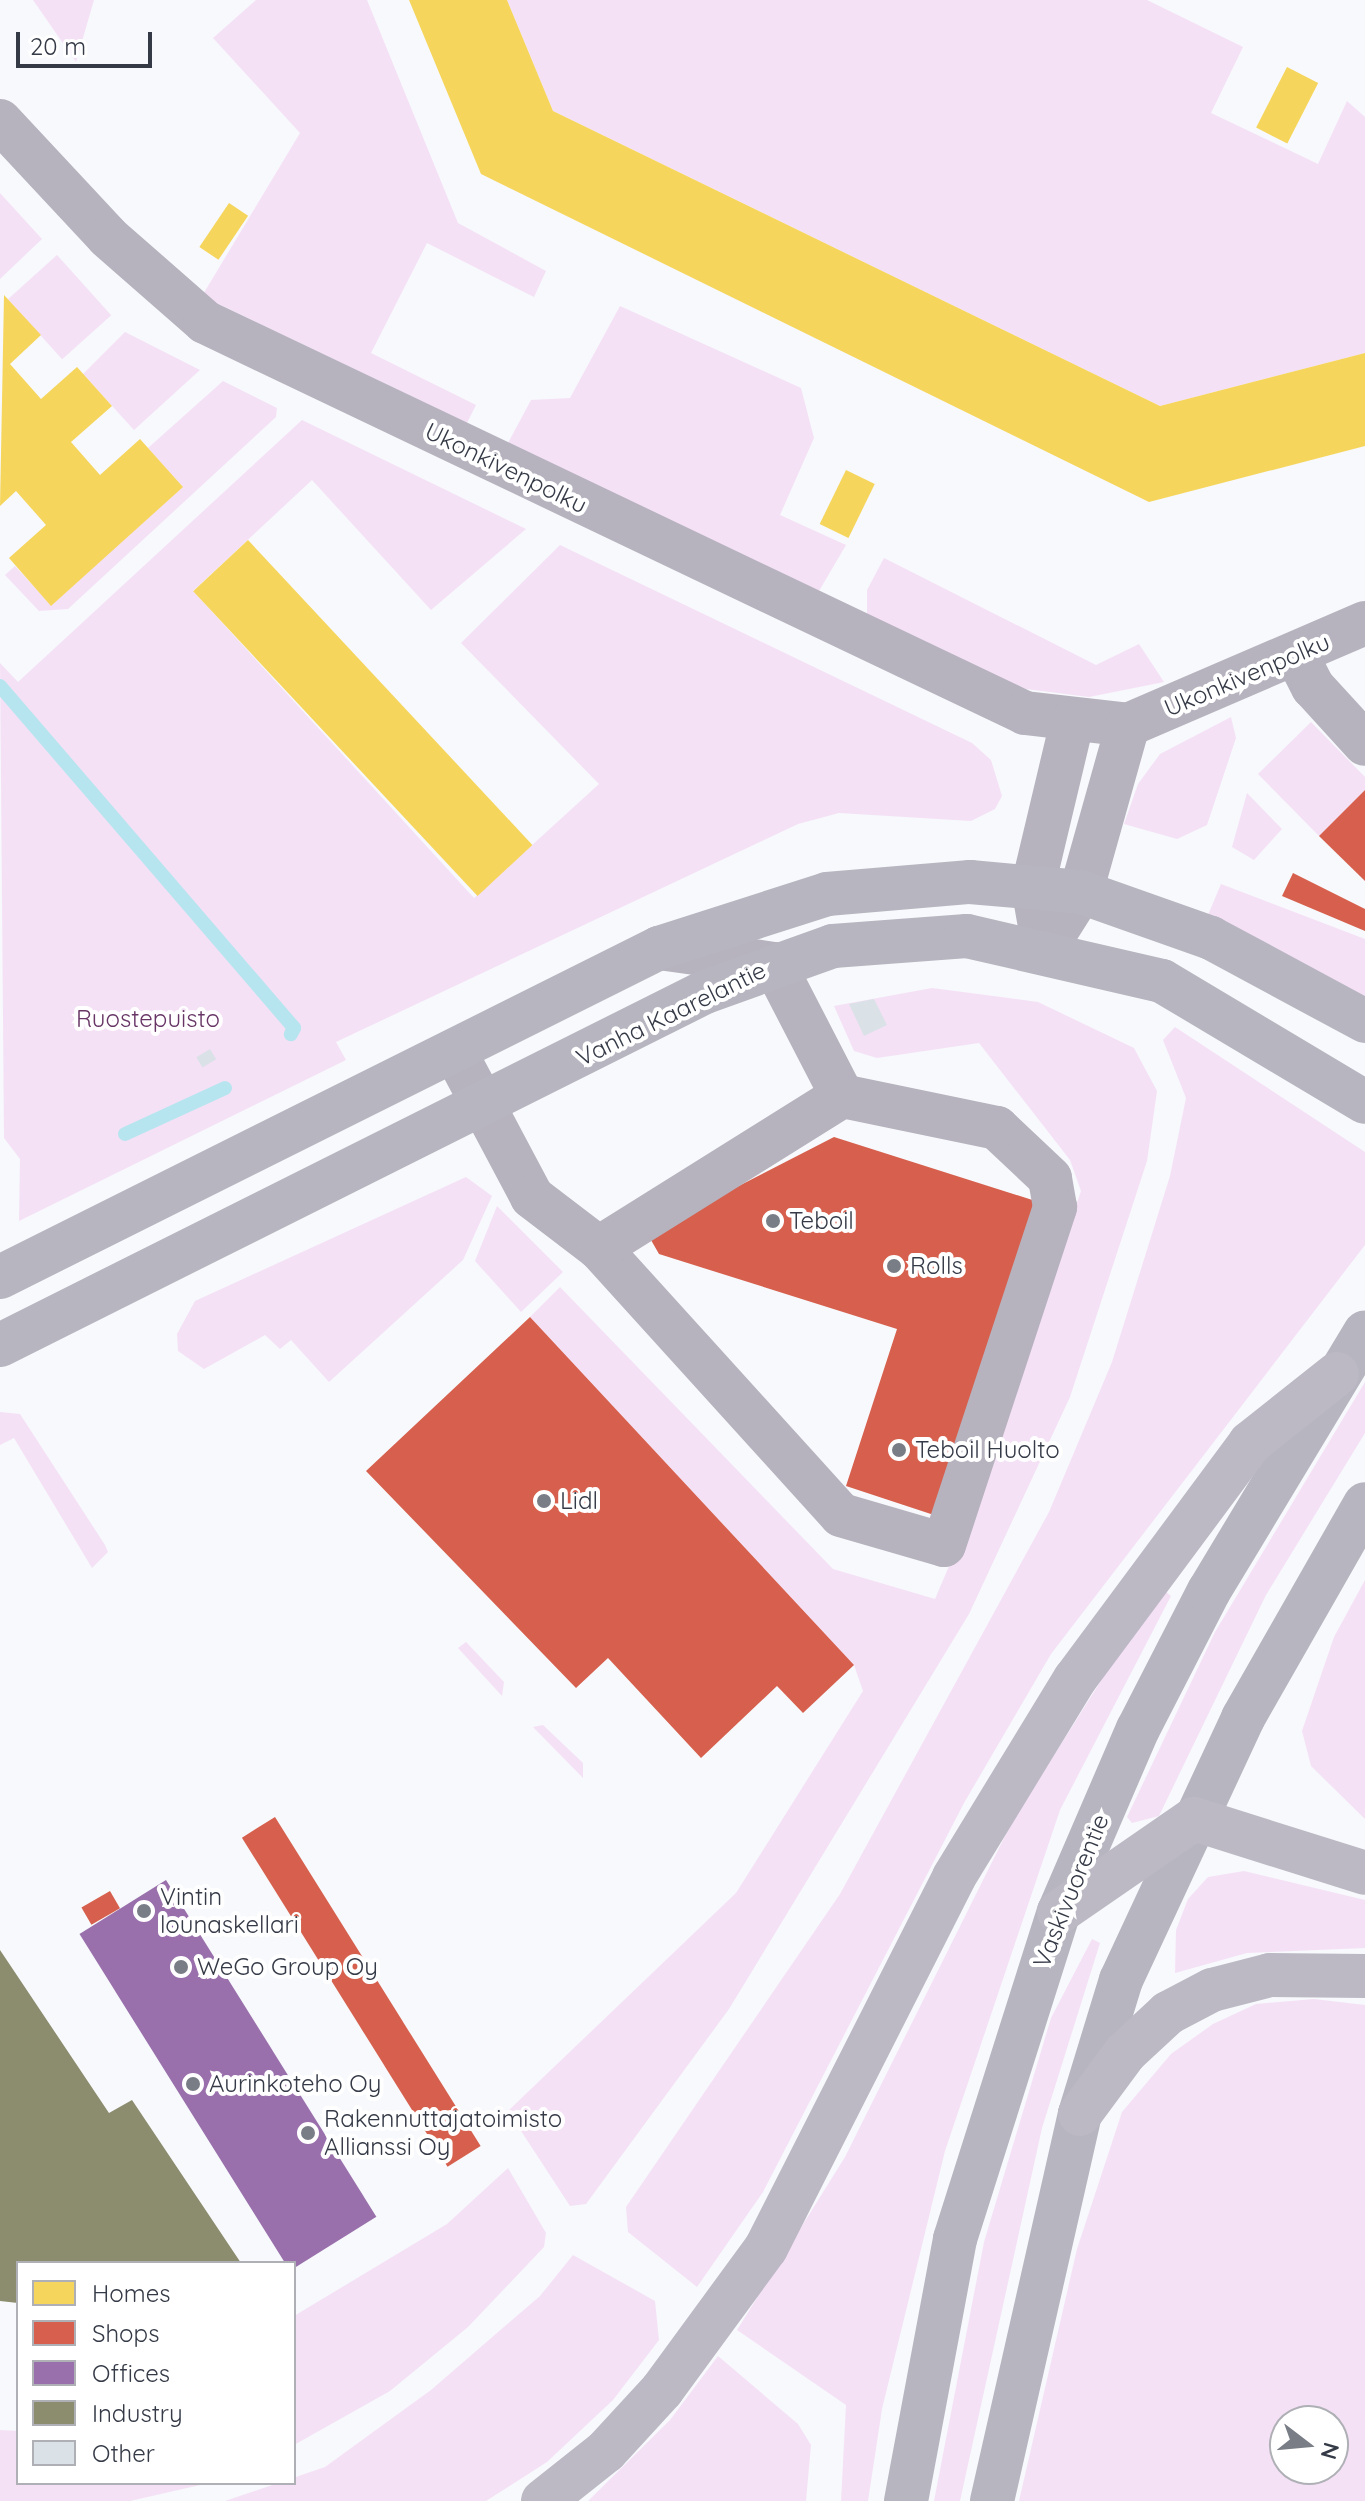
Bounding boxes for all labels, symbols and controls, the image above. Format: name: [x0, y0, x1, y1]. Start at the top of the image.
scale bar: [20, 16, 156, 66]
text: 20 m: [30, 31, 86, 61]
street label: Ukonkivenpolku: [420, 416, 592, 520]
street label: Ukonkivenpolku: [1160, 627, 1334, 723]
street label: Vanha Kaarelantie: [572, 956, 770, 1072]
park label: Ruostepuisto: [76, 1005, 220, 1033]
place label: Teboil: [789, 1207, 854, 1235]
marker: Teboil: [764, 1212, 782, 1230]
place label: Rolls: [910, 1252, 963, 1280]
marker: Rolls: [885, 1257, 903, 1275]
place label: Teboil Huolto: [915, 1436, 1060, 1464]
marker: Teboil Huolto: [890, 1441, 908, 1459]
place label: Lidl: [560, 1487, 598, 1515]
marker: Lidl: [535, 1492, 553, 1510]
street label: Vaskivuorentie: [1027, 1810, 1115, 1972]
place label: Vintin lounaskellari: [160, 1883, 299, 1939]
marker: Vintin lounaskellari: [135, 1902, 153, 1920]
place label: WeGo Group Oy: [197, 1953, 378, 1981]
marker: WeGo Group Oy: [172, 1958, 190, 1976]
place label: Aurinkoteho Oy: [209, 2070, 381, 2098]
marker: Aurinkoteho Oy: [184, 2075, 202, 2093]
place label: Rakennuttajatoimisto Allianssi Oy: [324, 2105, 562, 2161]
marker: Rakennuttajatoimisto Allianssi Oy: [299, 2124, 317, 2142]
legend: [16, 2261, 296, 2485]
text: Homes: [92, 2278, 170, 2308]
text: Shops: [92, 2318, 159, 2348]
text: Offices: [92, 2358, 170, 2388]
text: Industry: [92, 2398, 183, 2428]
north arrow: [1269, 2405, 1349, 2485]
text: Other: [92, 2438, 155, 2468]
text: N: [1314, 2439, 1346, 2463]

